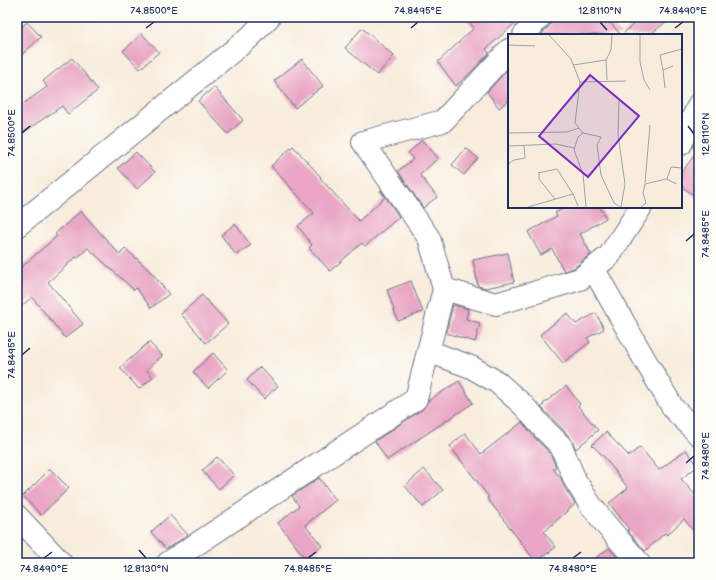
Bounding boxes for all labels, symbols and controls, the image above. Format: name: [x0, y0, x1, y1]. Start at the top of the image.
text: 74.8500°E: [130, 5, 178, 17]
text: 74.8495°E: [394, 5, 442, 17]
text: 12.8110°N: [578, 5, 622, 17]
text: 74.8490°E: [659, 5, 707, 17]
inset map: [508, 34, 682, 208]
text: 74.8500°E: [6, 109, 18, 157]
text: 12.8110°N: [700, 112, 712, 156]
text: 74.8485°E: [700, 210, 712, 258]
text: 74.8495°E: [6, 331, 18, 379]
text: 74.8480°E: [700, 432, 712, 480]
text: 74.8490°E: [20, 563, 68, 575]
text: 12.8130°N: [123, 563, 169, 575]
text: 74.8485°E: [284, 563, 332, 575]
text: 74.8480°E: [549, 563, 597, 575]

